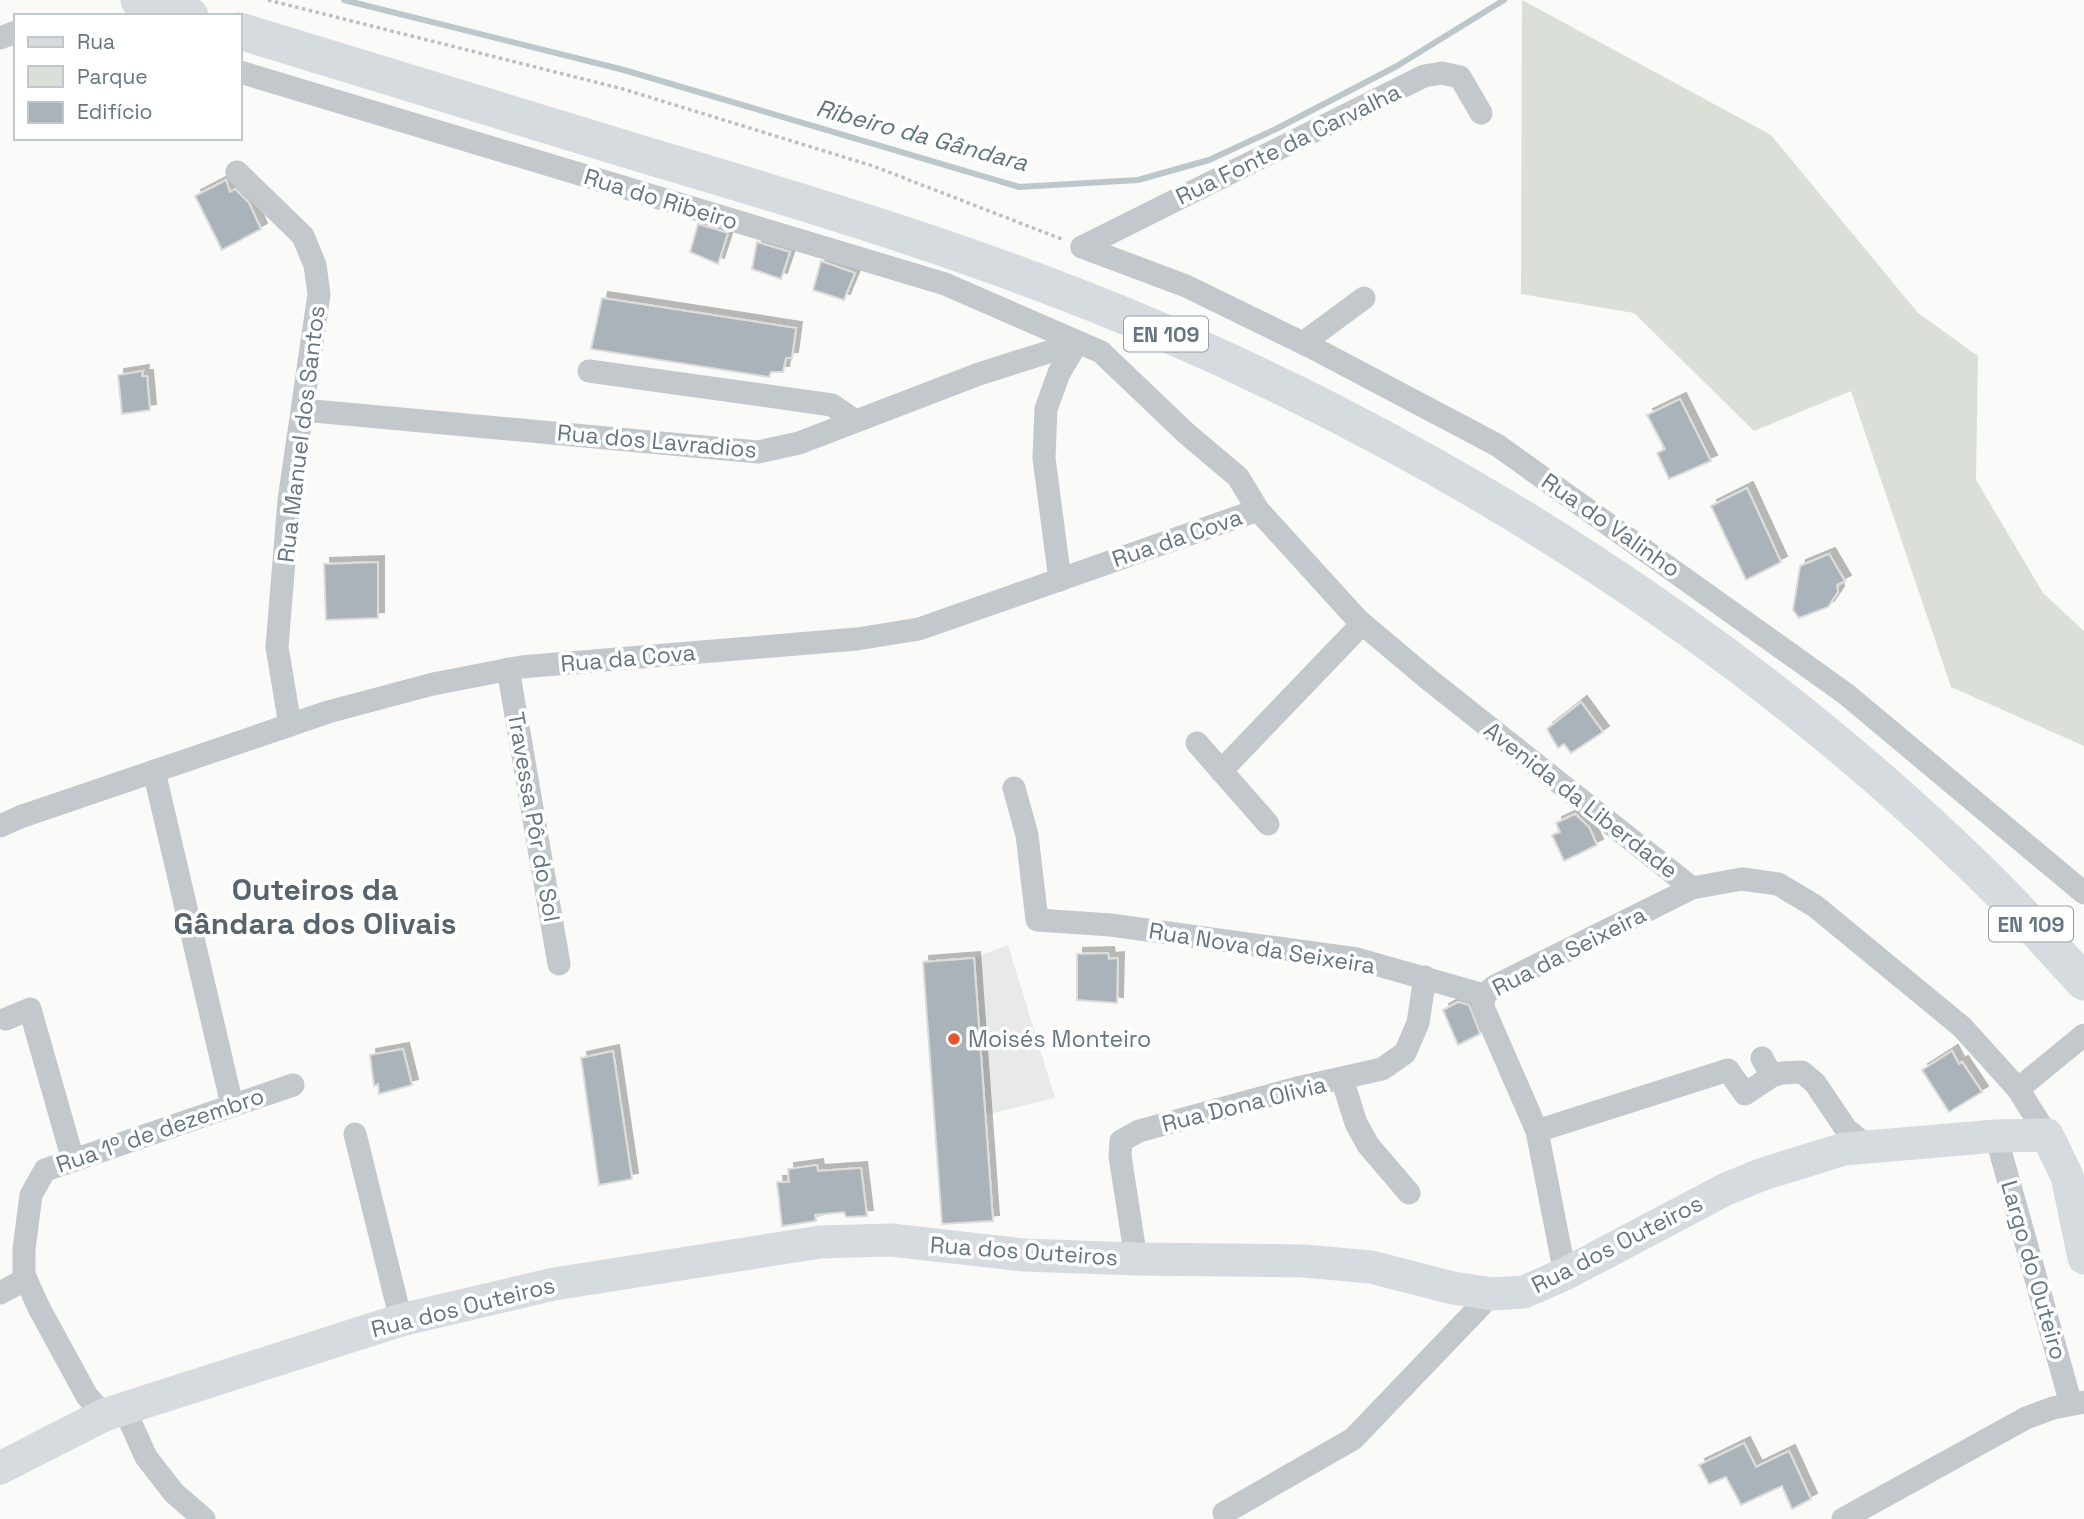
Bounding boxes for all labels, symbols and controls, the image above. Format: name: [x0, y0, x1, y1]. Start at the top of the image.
legend: [14, 14, 242, 140]
text: Rua: [77, 28, 115, 55]
text: Parque: [77, 63, 148, 90]
street label: Rua Fonte da Carvalha: [1171, 76, 1405, 212]
water label: Ribeiro da Gândara: [813, 92, 1031, 178]
text: Edifício: [77, 98, 153, 125]
street label: Rua do Ribeiro: [580, 161, 742, 237]
street label: Rua Manuel dos Santos: [270, 304, 332, 564]
road number: EN 109: [1124, 316, 1208, 352]
street label: Rua dos Lavradios: [556, 417, 758, 465]
street label: Rua do Valinho: [1536, 466, 1686, 584]
street label: Rua da Cova: [1108, 502, 1246, 574]
street label: Rua da Cova: [559, 637, 697, 679]
street label: Travessa Pôr do Sol: [501, 710, 567, 924]
street label: Avenida da Liberdade: [1478, 715, 1684, 885]
district label: Outeiros da Gândara dos Olivais: [174, 870, 456, 943]
street label: Rua da Seixeira: [1487, 899, 1651, 1003]
road number: EN 109: [1989, 906, 2073, 942]
street label: Rua Nova da Seixeira: [1147, 915, 1377, 981]
place label: Moisés Monteiro: [968, 1024, 1151, 1054]
marker: Moisés Monteiro: [946, 1031, 962, 1047]
street label: Rua Dona Olivia: [1159, 1069, 1329, 1139]
street label: Rua 1º de dezembro: [52, 1080, 268, 1180]
street label: Largo do Outeiro: [1994, 1177, 2074, 1363]
street label: Rua dos Outeiros: [1526, 1188, 1708, 1300]
street label: Rua dos Outeiros: [929, 1229, 1119, 1273]
street label: Rua dos Outeiros: [368, 1270, 558, 1344]

